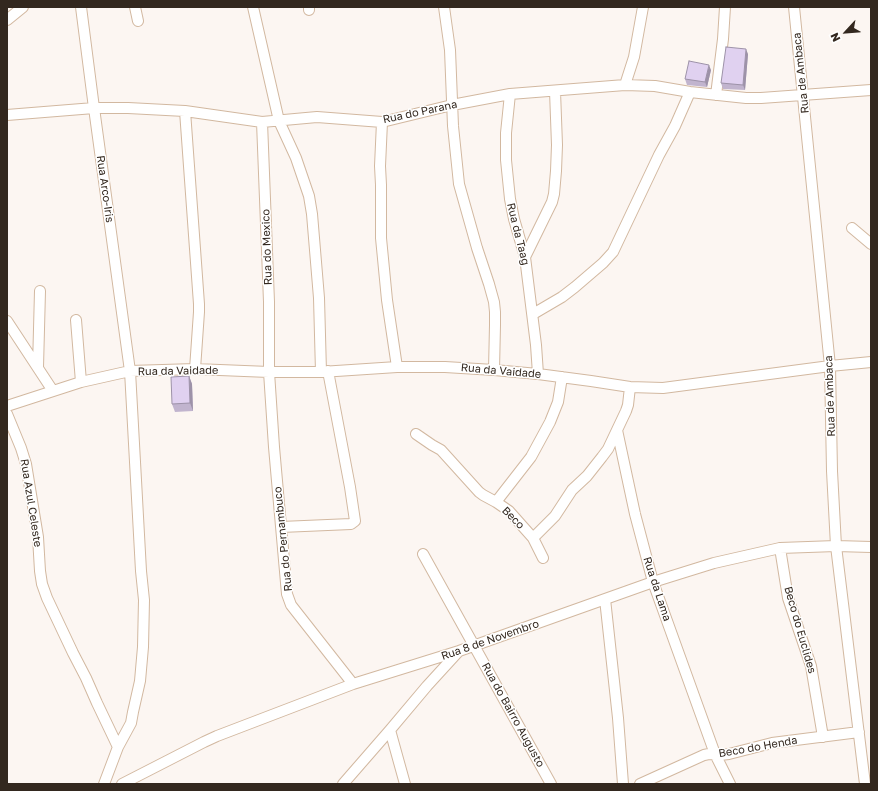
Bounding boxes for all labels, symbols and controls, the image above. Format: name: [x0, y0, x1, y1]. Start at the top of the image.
north arrow: [826, 12, 866, 52]
text: N: [827, 31, 842, 44]
street label: Rua de Ambaca: [790, 32, 812, 114]
street label: Rua do Parana: [382, 98, 458, 126]
street label: Rua Arco-Iris: [94, 155, 116, 223]
street label: Rua da Taag: [504, 202, 532, 266]
street label: Rua do Mexico: [259, 209, 275, 285]
street label: Rua de Ambaca: [822, 355, 838, 437]
street label: Rua da Vaidade: [460, 361, 542, 381]
street label: Rua da Vaidade: [138, 364, 218, 378]
street label: Rua Azul Celeste: [18, 458, 44, 548]
street label: Rua do Pernambuco: [271, 486, 295, 592]
street label: Beco: [499, 504, 527, 532]
street label: Rua da Lama: [640, 555, 674, 623]
street label: Beco do Euclides: [781, 585, 819, 675]
street label: Rua 8 de Novembro: [439, 617, 541, 663]
street label: Rua do Bairro Augusto: [479, 660, 547, 770]
street label: Beco do Henda: [718, 734, 798, 760]

